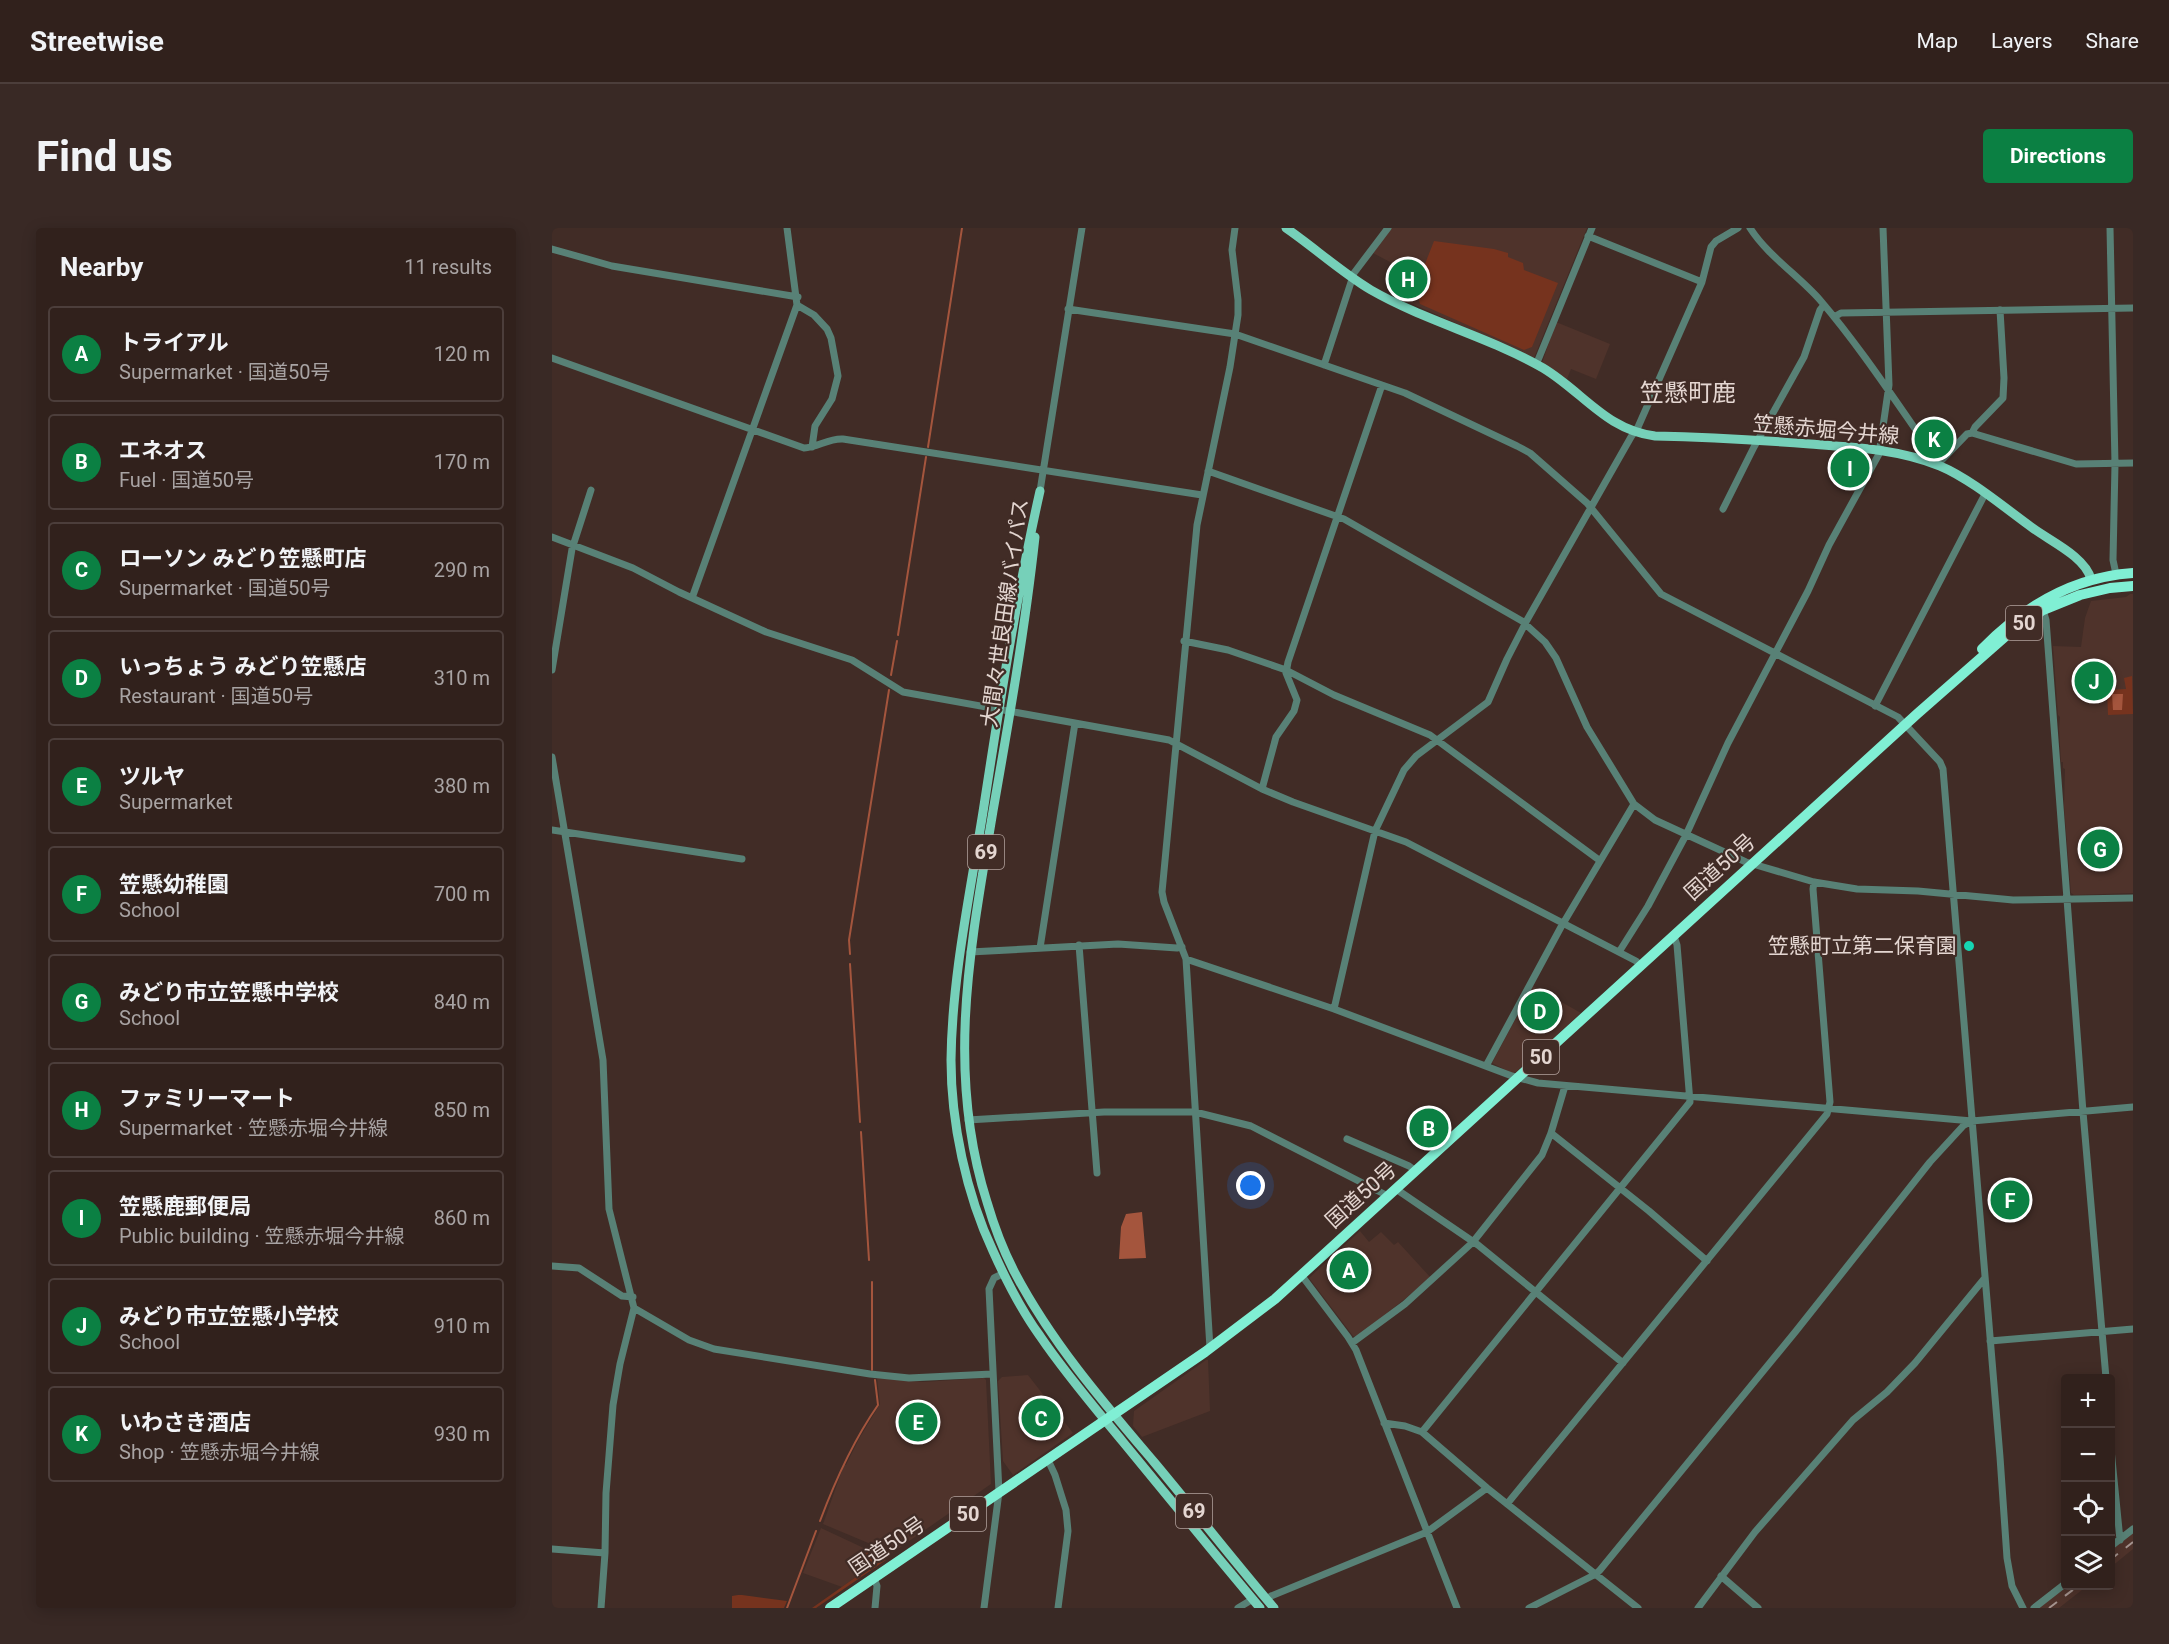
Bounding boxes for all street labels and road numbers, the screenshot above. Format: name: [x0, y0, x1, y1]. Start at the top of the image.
street label: 笠懸赤堀今井線: [1752, 412, 1900, 448]
street label: 大間々世良田線バイパス: [977, 497, 1033, 729]
road number: 50: [2006, 606, 2042, 640]
street label: 国道50号: [1680, 829, 1760, 905]
road number: 69: [968, 835, 1004, 869]
road number: 50: [1523, 1040, 1559, 1074]
street label: 国道50号: [1321, 1157, 1401, 1233]
road number: 69: [1176, 1494, 1212, 1528]
road number: 50: [950, 1497, 986, 1531]
street label: 国道50号: [844, 1512, 930, 1580]

